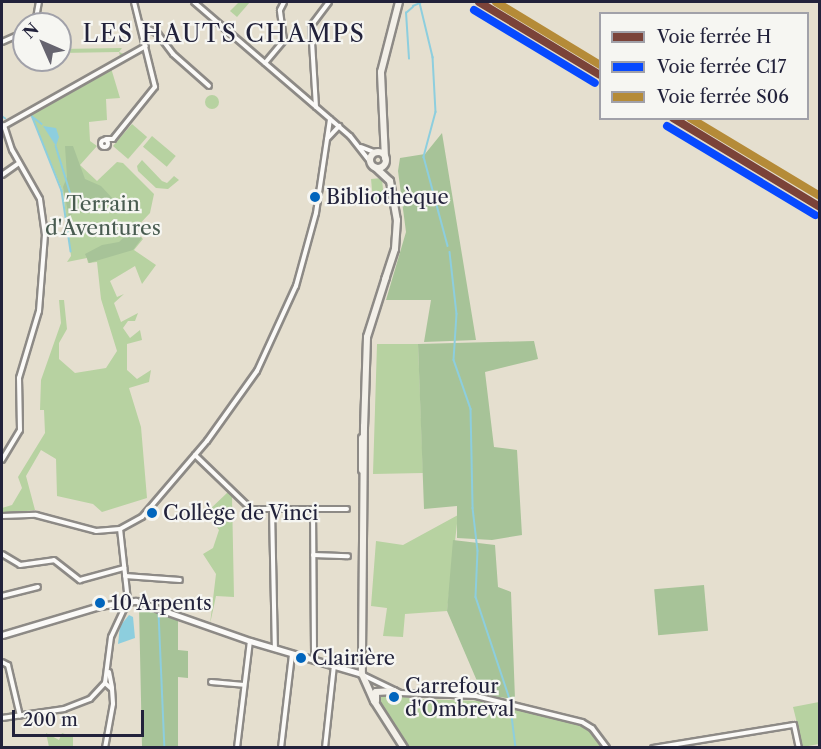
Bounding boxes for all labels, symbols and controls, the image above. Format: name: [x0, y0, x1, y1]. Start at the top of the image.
north arrow: [12, 12, 72, 72]
legend: [599, 12, 809, 120]
text: N: [19, 19, 43, 43]
district label: LES HAUTS CHAMPS: [83, 20, 365, 48]
text: Voie ferrée H: [657, 26, 771, 48]
text: Voie ferrée C17: [657, 56, 786, 78]
text: Voie ferrée S06: [657, 86, 789, 108]
place label: Bibliothèque: [326, 185, 449, 209]
park label: Terrain d'Aventures: [45, 191, 161, 241]
marker: Bibliothèque: [309, 191, 321, 203]
place label: Collège de Vinci: [163, 501, 319, 525]
marker: Collège de Vinci: [146, 507, 158, 519]
place label: 10 Arpents: [111, 591, 212, 615]
marker: 10 Arpents: [94, 597, 106, 609]
place label: Clairière: [312, 646, 395, 670]
marker: Clairière: [295, 652, 307, 664]
place label: Carrefour d'Ombreval: [405, 674, 515, 721]
marker: Carrefour d'Ombreval: [388, 691, 400, 703]
scale bar: [15, 698, 147, 736]
text: 200 m: [23, 709, 78, 731]

